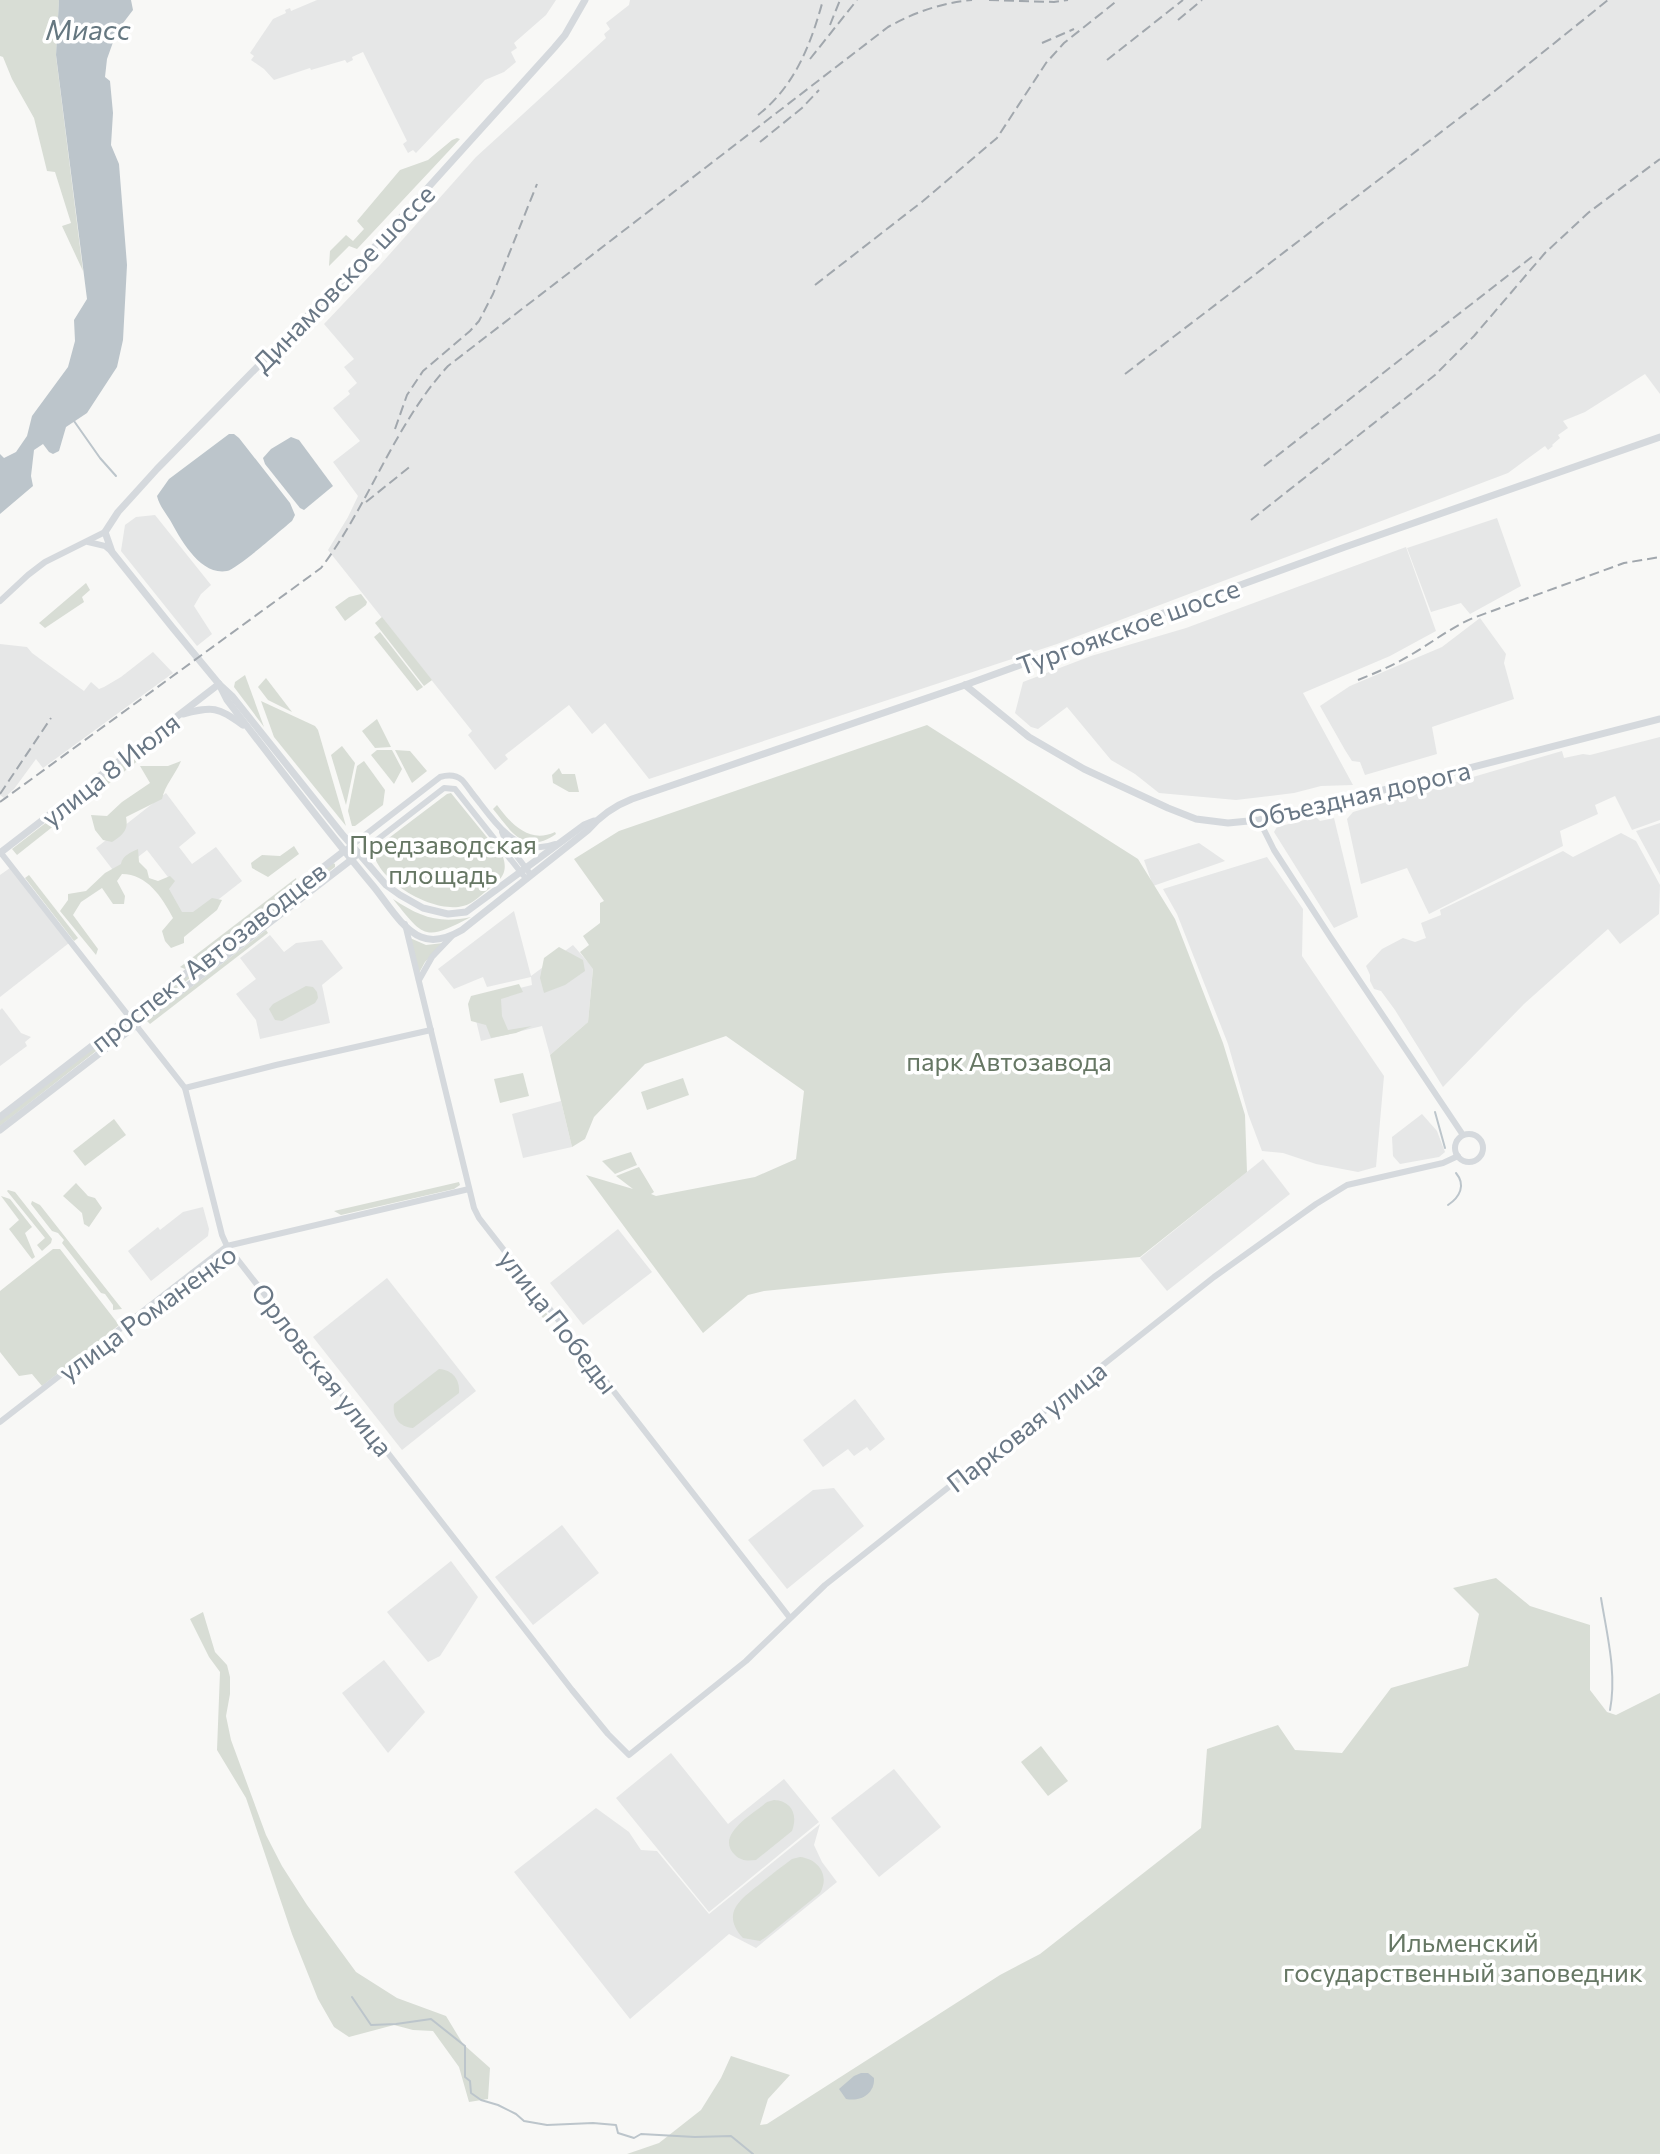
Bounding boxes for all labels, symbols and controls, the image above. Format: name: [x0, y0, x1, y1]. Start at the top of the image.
water label: Миасс: [45, 12, 131, 46]
street label: Динамовское шоссе: [246, 178, 440, 378]
street label: Тургоякское шоссе: [1013, 571, 1243, 681]
street label: улица 8 Июля: [35, 706, 185, 832]
street label: Объездная дорога: [1245, 753, 1473, 835]
park label: Предзаводская площадь: [349, 828, 537, 889]
street label: проспект Автозаводцев: [84, 854, 332, 1058]
park label: парк Автозавода: [906, 1045, 1112, 1076]
street label: улица Романенко: [52, 1237, 242, 1387]
street label: улица Победы: [493, 1243, 625, 1399]
street label: Орловская улица: [246, 1276, 400, 1462]
street label: Парковая улица: [940, 1354, 1112, 1498]
park label: Ильменский государственный заповедник: [1283, 1926, 1643, 1987]

